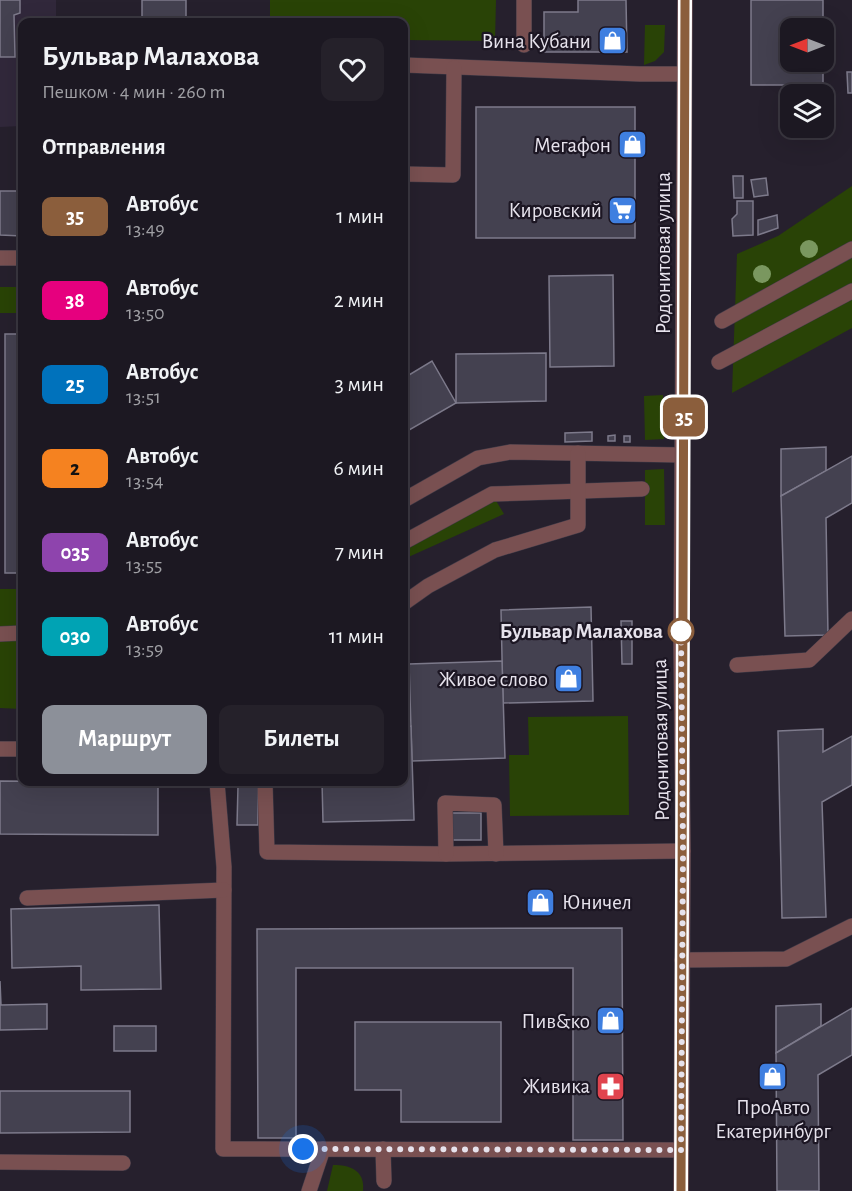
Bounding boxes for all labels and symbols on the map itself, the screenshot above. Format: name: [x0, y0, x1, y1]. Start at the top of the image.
north arrow: [780, 18, 834, 72]
shop icon: Вина Кубани: [596, 25, 628, 57]
place label: Вина Кубани: [481, 31, 591, 52]
shop icon: Мегафон: [616, 129, 648, 161]
place label: Мегафон: [534, 135, 611, 156]
street label: Родонитовая улица: [653, 171, 674, 334]
supermarket icon: Кировский: [607, 194, 639, 226]
place label: Кировский: [509, 200, 602, 221]
line badge: 35: [657, 398, 711, 436]
marker: Бульвар Малахова: [668, 618, 694, 644]
place label: Бульвар Малахова: [500, 621, 663, 642]
street label: Родонитовая улица: [649, 658, 673, 821]
shop icon: Живое слово: [553, 663, 585, 695]
place label: Живое слово: [439, 669, 548, 690]
shop icon: Юничел: [525, 886, 557, 918]
place label: Юничел: [562, 892, 632, 913]
shop icon: Пив&ко: [595, 1005, 627, 1037]
place label: Пив&ко: [522, 1011, 590, 1032]
shop icon: ПроАвто Екатеринбург: [757, 1060, 789, 1092]
pharmacy icon: Живика: [595, 1070, 627, 1102]
place label: Живика: [523, 1076, 590, 1097]
place label: ПроАвто Екатеринбург: [715, 1097, 832, 1142]
your location: [288, 1134, 318, 1164]

